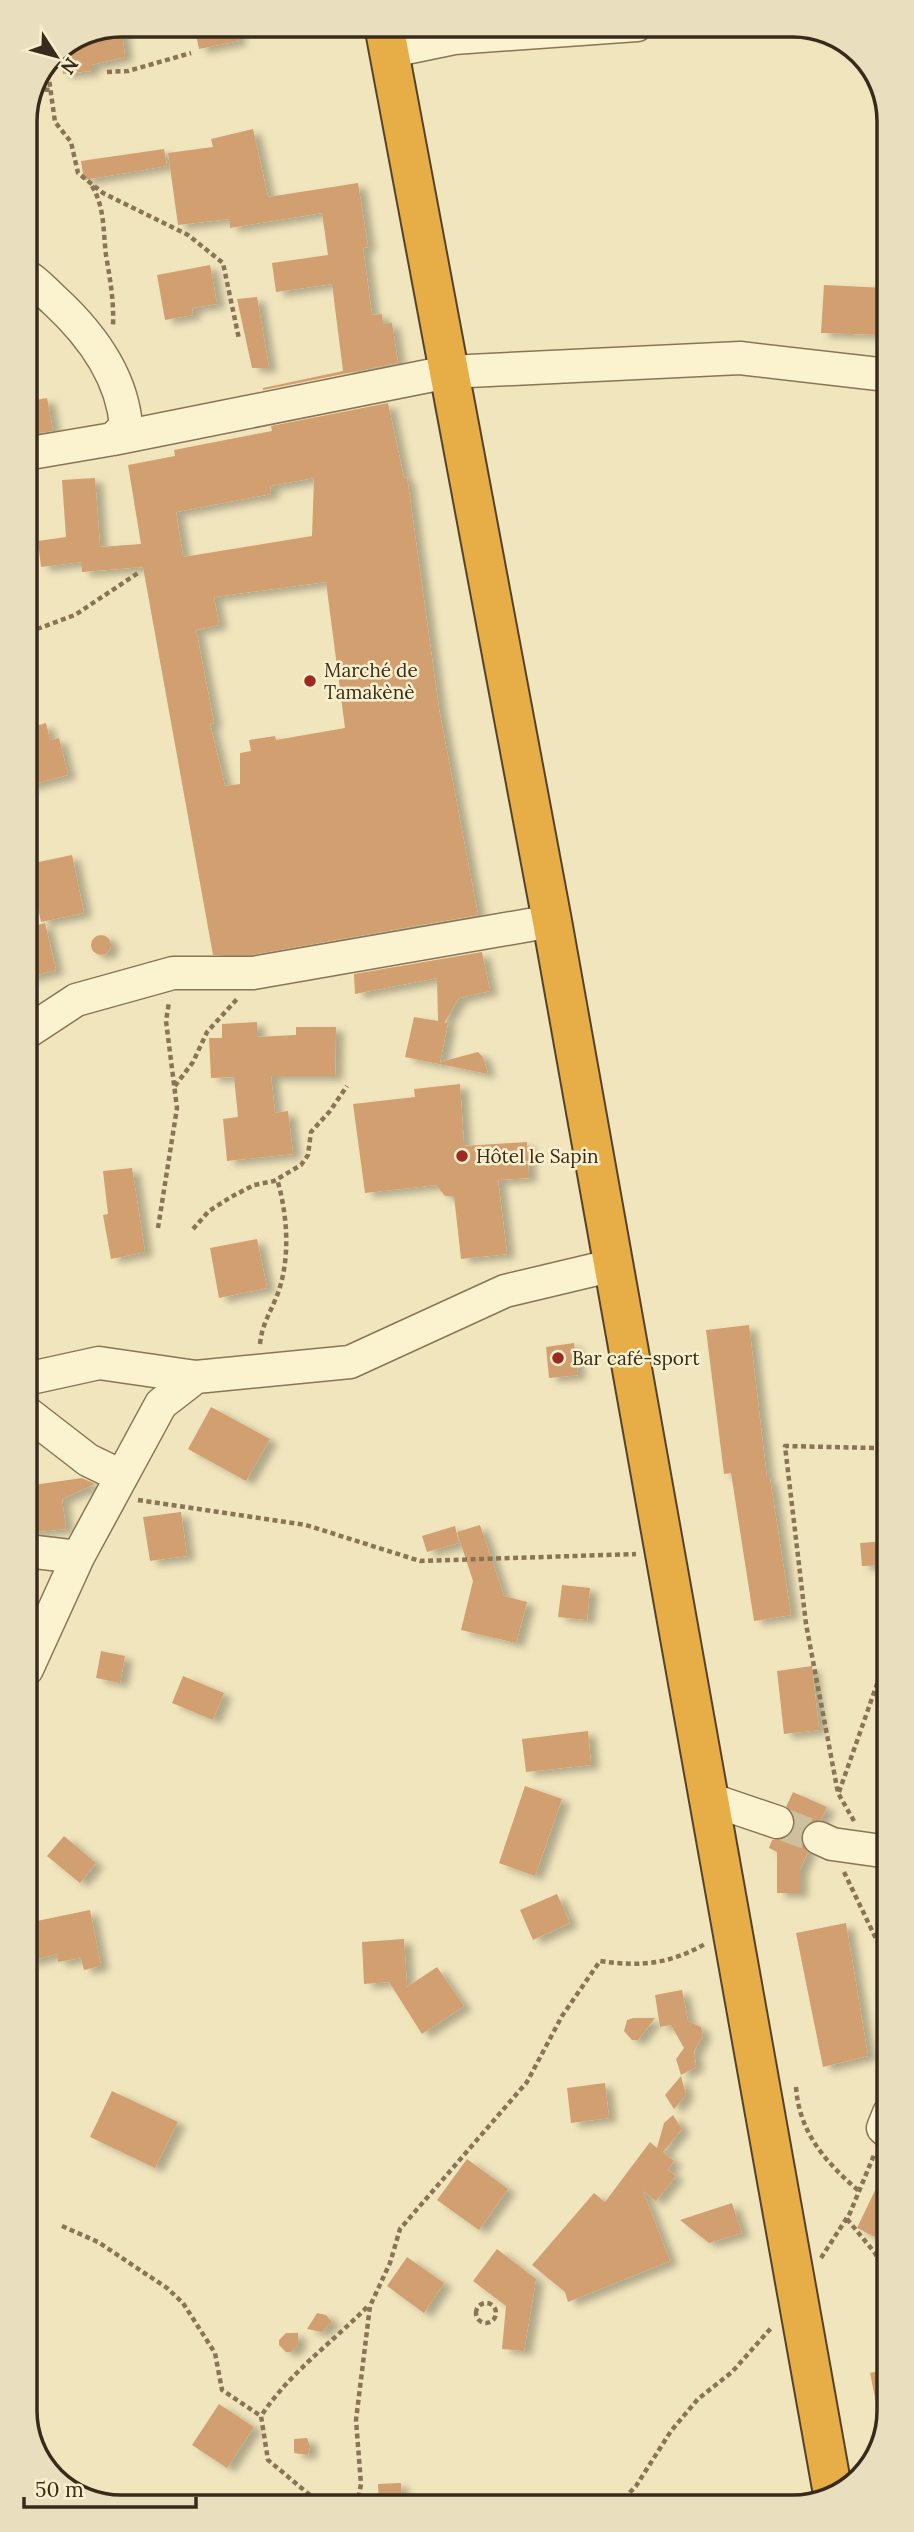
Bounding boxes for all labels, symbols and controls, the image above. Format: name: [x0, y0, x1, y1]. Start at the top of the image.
north arrow: [21, 21, 91, 91]
text: N: [56, 53, 84, 79]
place label: Marché de Tamakènè: [324, 658, 418, 704]
marker: Marché de Tamakènè: [302, 673, 318, 689]
place label: Hôtel le Sapin: [476, 1144, 599, 1168]
marker: Hôtel le Sapin: [454, 1148, 470, 1164]
place label: Bar café-sport: [572, 1346, 700, 1370]
marker: Bar café-sport: [550, 1350, 566, 1366]
scale bar: [24, 2466, 196, 2510]
text: 50 m: [35, 2476, 84, 2503]

